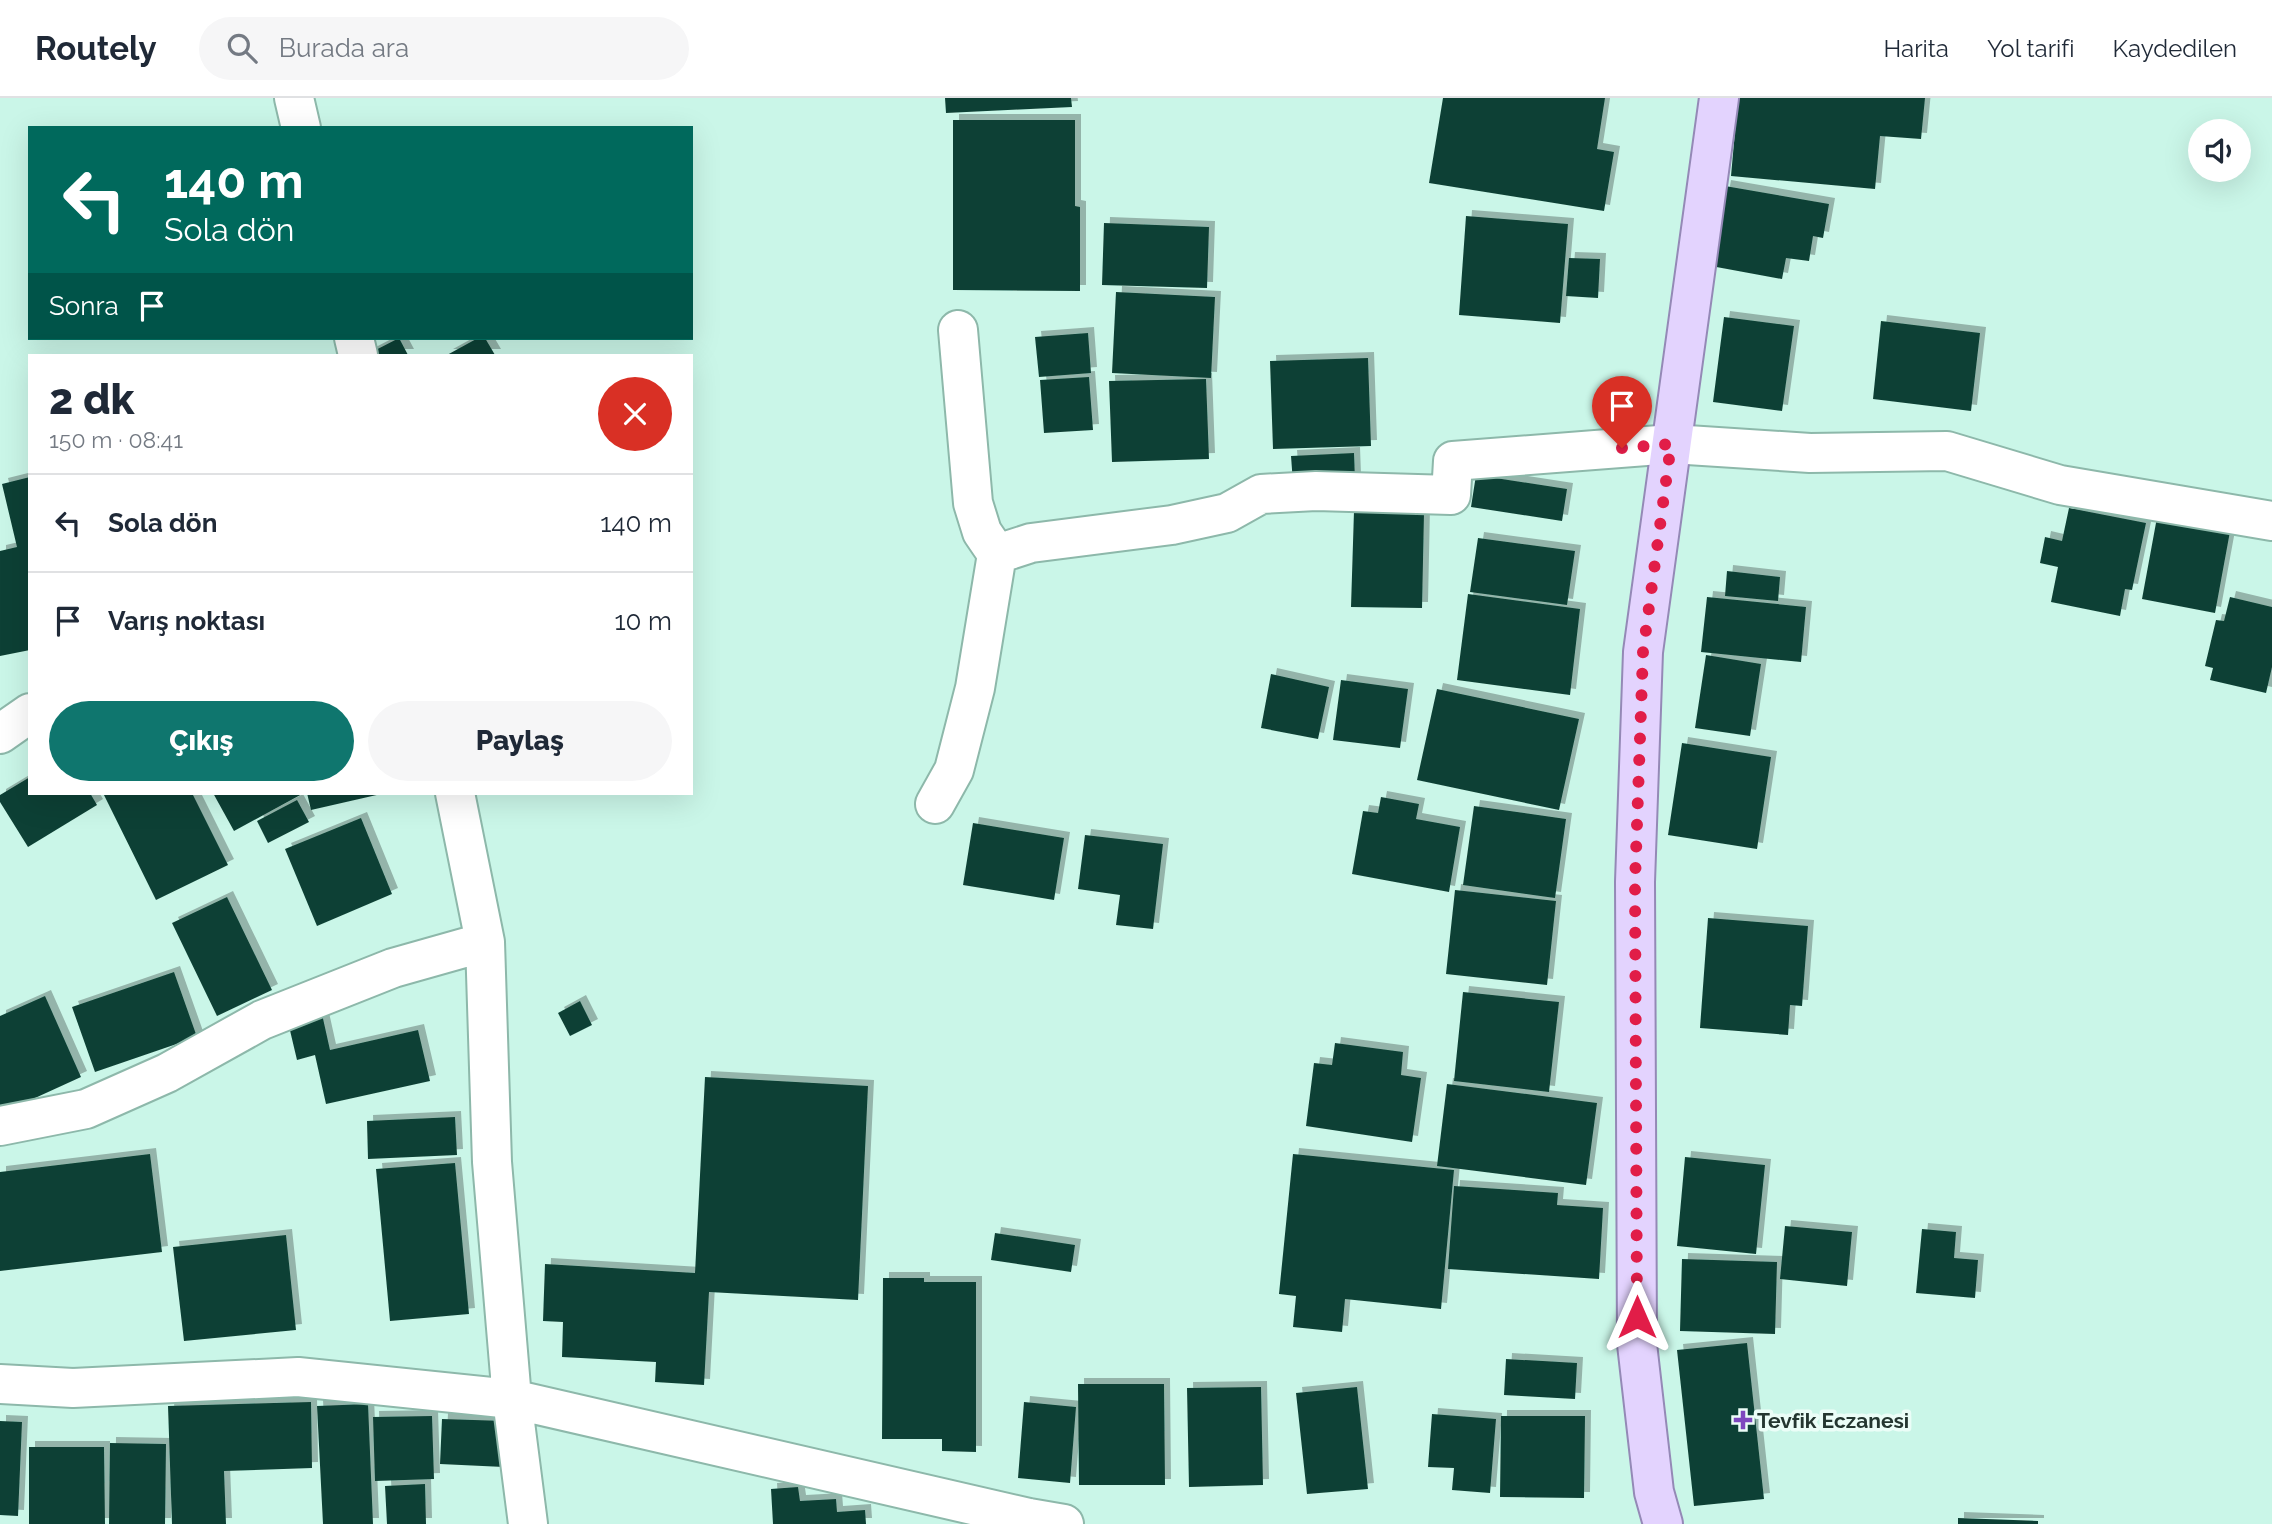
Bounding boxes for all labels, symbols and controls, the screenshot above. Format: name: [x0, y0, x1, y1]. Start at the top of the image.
search box: [199, 17, 689, 80]
text: Routely: [35, 29, 157, 68]
icon: search: [223, 29, 261, 67]
text: Burada ara: [279, 33, 409, 63]
text: Harita: [1883, 34, 1949, 63]
text: Yol tarifi: [1987, 34, 2075, 63]
text: Kaydedilen: [2113, 34, 2237, 63]
map controls: [2188, 119, 2251, 182]
button: sound: [2188, 119, 2251, 182]
text: 140 m: [164, 152, 304, 209]
icon: left: [49, 154, 140, 245]
text: Sola dön: [164, 211, 294, 248]
icon: arrive: [133, 287, 171, 325]
text: Sonra: [49, 291, 119, 321]
text: 2 dk: [49, 375, 135, 424]
pin: [1592, 376, 1652, 448]
button: close: [598, 377, 672, 451]
icon: arrive: [1603, 387, 1641, 425]
text: 150 m · 08:41: [49, 426, 183, 453]
icon: left: [49, 504, 87, 542]
text: Sola dön: [108, 508, 217, 538]
text: 140 m: [600, 508, 672, 538]
icon: arrive: [49, 602, 87, 640]
text: Varış noktası: [108, 606, 265, 636]
text: 10 m: [614, 606, 672, 636]
button: Çıkış: [49, 701, 354, 781]
button: Paylaş: [368, 701, 672, 781]
position arrow: [1600, 1280, 1674, 1354]
place label: Tevfik Eczanesi: [1757, 1408, 1909, 1433]
marker: Tevfik Eczanesi: [1735, 1412, 1751, 1428]

